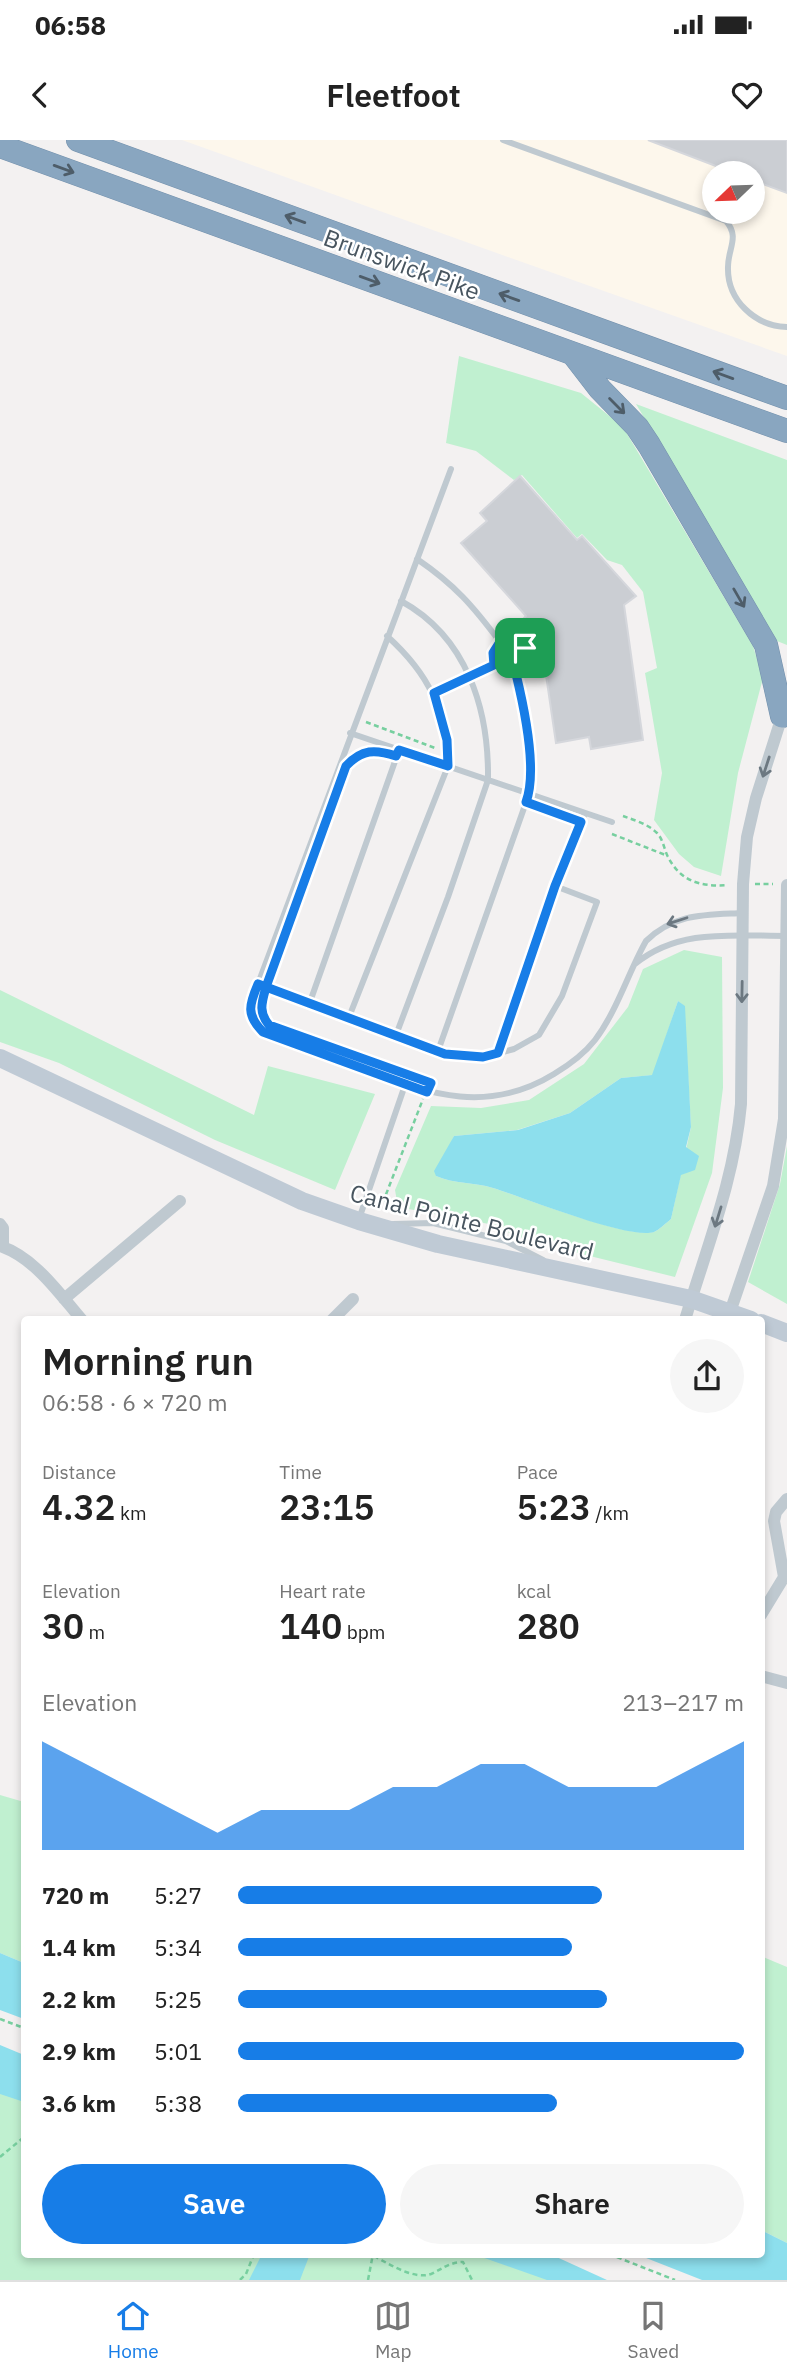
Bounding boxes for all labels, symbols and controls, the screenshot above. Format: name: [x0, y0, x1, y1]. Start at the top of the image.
text: 06:58: [35, 8, 106, 42]
text: Fleetfoot: [326, 74, 461, 116]
icon: back: [21, 76, 59, 114]
icon: heart: [728, 76, 766, 114]
north arrow: [702, 161, 765, 224]
map controls: [702, 161, 765, 224]
one-way arrow: [53, 164, 75, 177]
one-way arrow: [285, 212, 307, 225]
street label: Brunswick Pike: [319, 221, 485, 307]
one-way arrow: [359, 275, 381, 287]
one-way arrow: [498, 290, 520, 303]
one-way arrow: [712, 368, 734, 380]
one-way arrow: [609, 397, 626, 414]
one-way arrow: [732, 587, 746, 607]
pin: [495, 618, 555, 678]
icon: arrive: [506, 629, 544, 667]
one-way arrow: [758, 756, 771, 778]
one-way arrow: [667, 916, 689, 928]
one-way arrow: [736, 980, 749, 1003]
street label: Canal Pointe Boulevard: [347, 1176, 597, 1268]
one-way arrow: [711, 1205, 723, 1227]
text: Morning run: [42, 1336, 254, 1385]
button: share: [670, 1339, 744, 1413]
text: 06:58 · 6 × 720 m: [42, 1387, 228, 1417]
text: Distance: [42, 1460, 116, 1484]
text: Time: [279, 1460, 322, 1484]
text: Pace: [517, 1460, 558, 1484]
text: 4.32: [42, 1484, 115, 1530]
text: 23:15: [279, 1484, 375, 1530]
text: 5:23: [517, 1484, 591, 1530]
text: km: [115, 1501, 147, 1525]
text: /km: [591, 1501, 629, 1525]
text: Elevation: [42, 1579, 121, 1603]
text: Heart rate: [279, 1579, 366, 1603]
text: kcal: [517, 1579, 551, 1603]
text: 30: [42, 1603, 84, 1649]
text: 140: [279, 1603, 342, 1649]
text: 280: [517, 1603, 580, 1649]
text: m: [84, 1620, 105, 1644]
text: bpm: [342, 1620, 385, 1644]
text: Elevation: [42, 1687, 137, 1717]
text: 213–217 m: [622, 1687, 744, 1717]
text: 720 m: [42, 1880, 109, 1910]
text: 5:27: [154, 1880, 202, 1910]
text: 1.4 km: [42, 1932, 116, 1962]
text: 5:34: [154, 1932, 202, 1962]
text: 2.2 km: [42, 1984, 116, 2014]
text: 5:25: [154, 1984, 202, 2014]
text: 2.9 km: [42, 2036, 116, 2066]
text: 5:01: [154, 2036, 202, 2066]
text: 3.6 km: [42, 2088, 116, 2118]
text: 5:38: [154, 2088, 202, 2118]
button: Save: [42, 2164, 386, 2244]
button: Share: [400, 2164, 744, 2244]
tab: Home: [108, 2297, 159, 2363]
tab: Map: [374, 2297, 412, 2363]
tab: Saved: [628, 2297, 679, 2363]

